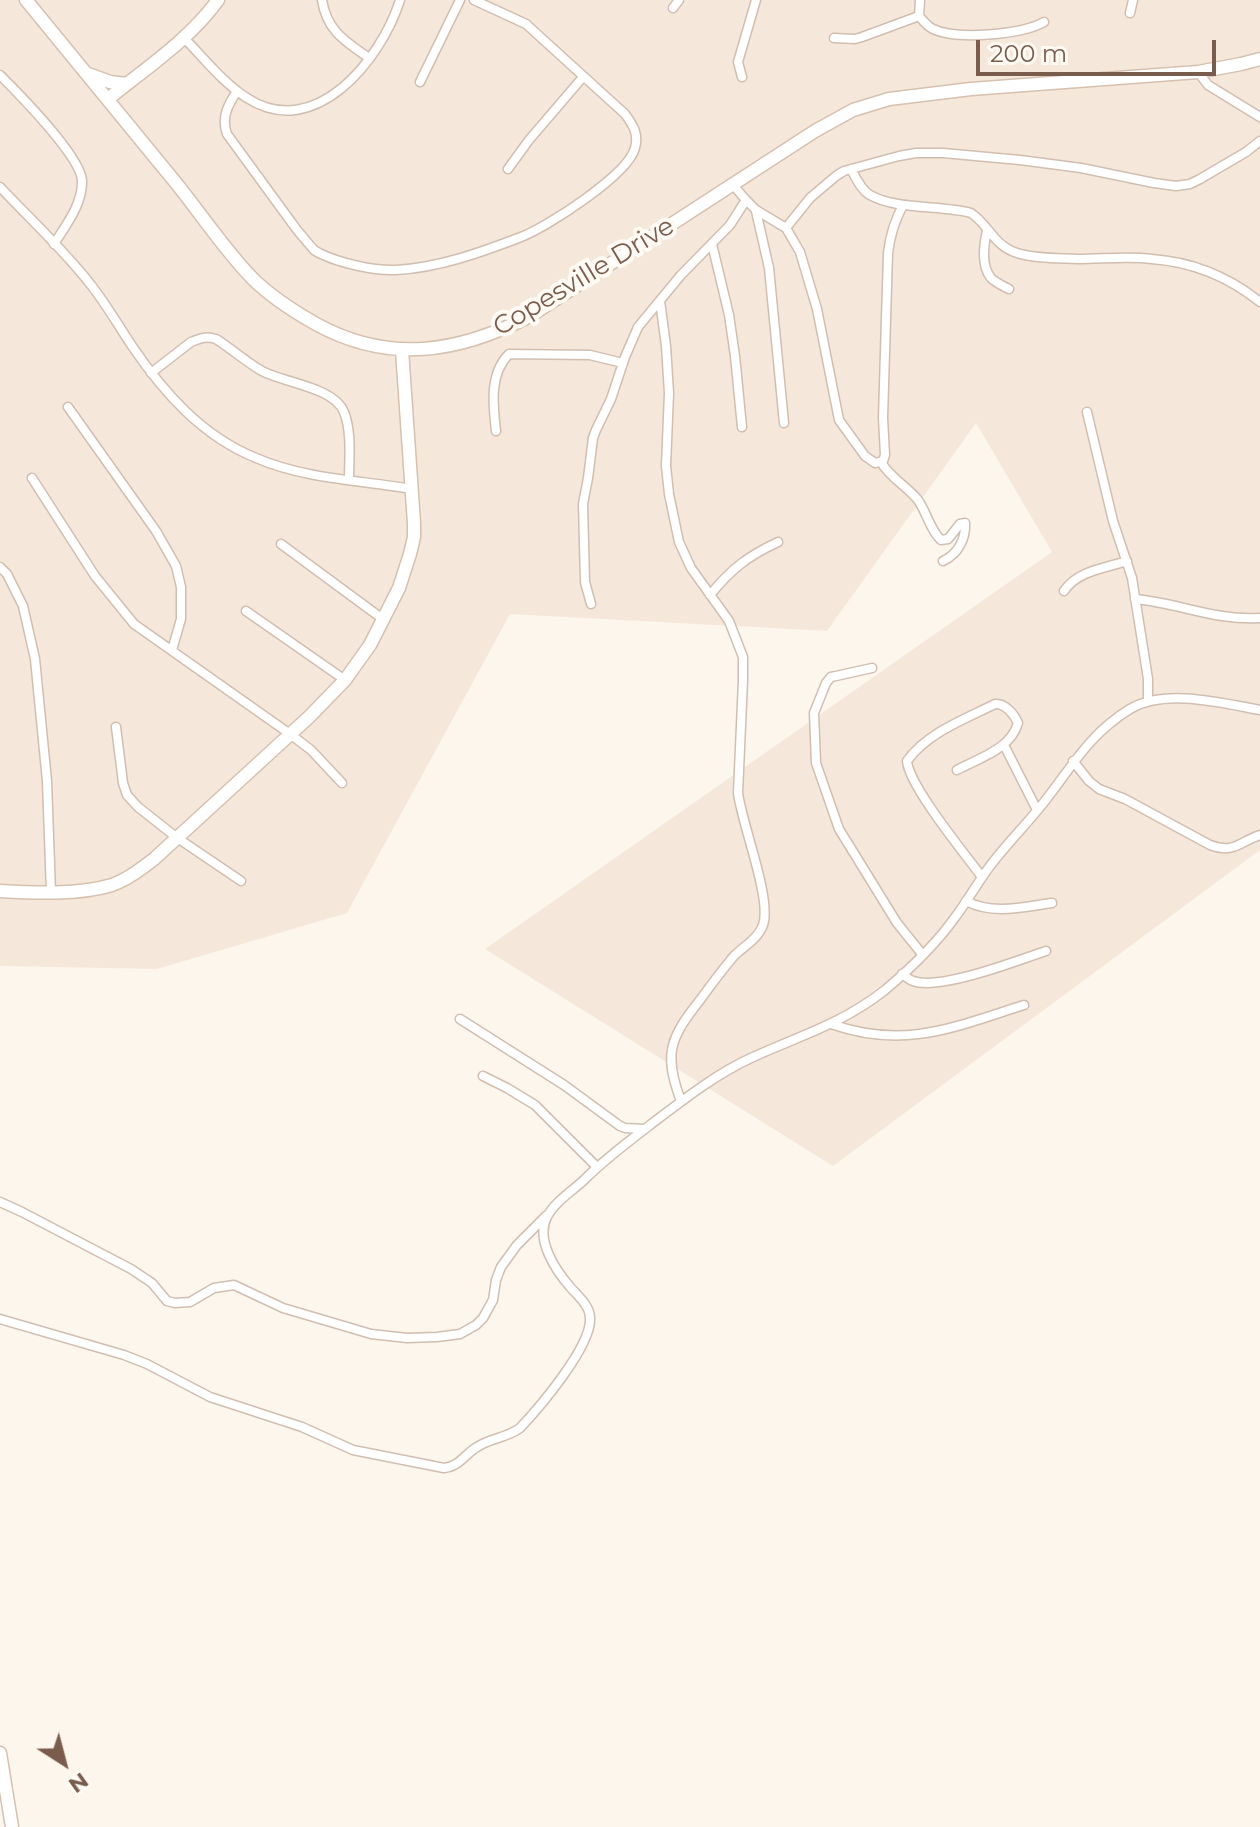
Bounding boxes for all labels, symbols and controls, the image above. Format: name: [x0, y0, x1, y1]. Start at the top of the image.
scale bar: [980, 24, 1220, 74]
text: 200 m: [990, 39, 1067, 68]
street label: Copesville Drive: [488, 211, 680, 343]
north arrow: [24, 1723, 104, 1803]
text: N: [63, 1767, 94, 1799]

